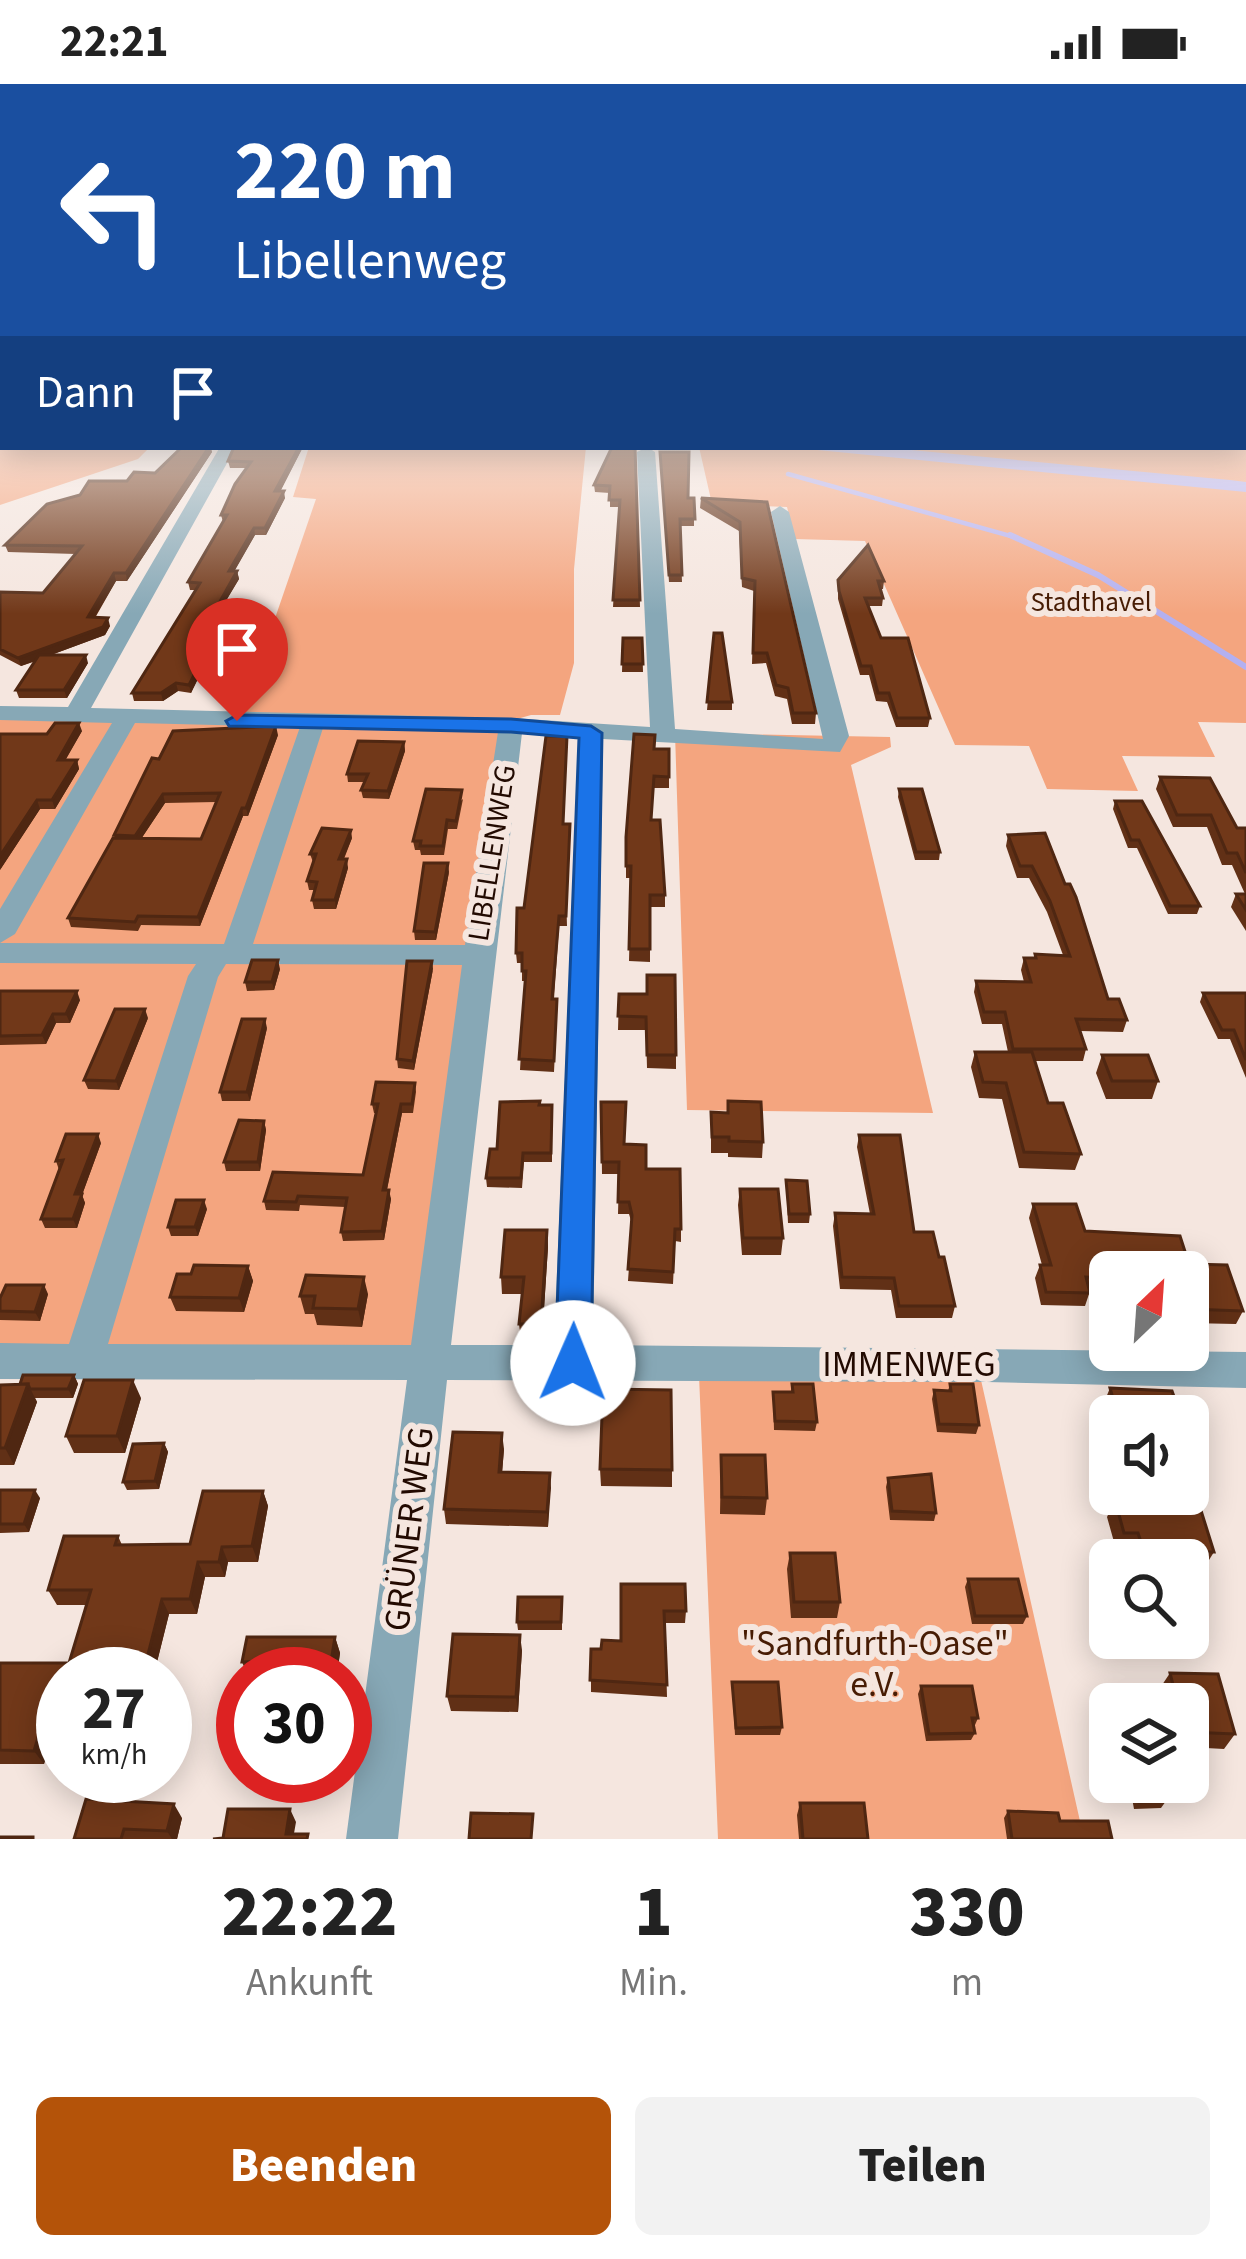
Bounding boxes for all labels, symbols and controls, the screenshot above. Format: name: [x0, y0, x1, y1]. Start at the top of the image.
text: 22:21: [60, 10, 169, 74]
text: 220 m: [234, 112, 456, 232]
icon: left: [36, 132, 192, 288]
text: Libellenweg: [234, 223, 506, 300]
icon: arrive: [160, 360, 226, 426]
text: Dann: [36, 361, 136, 425]
park label: Stadthavel: [1030, 583, 1152, 622]
pin: [186, 598, 288, 721]
icon: arrive: [204, 616, 270, 682]
street label: LIBELLENWEG: [457, 762, 527, 944]
north arrow: [1089, 1251, 1209, 1371]
map controls: [1089, 1251, 1209, 1803]
position arrow: [510, 1300, 636, 1426]
street label: IMMENWEG: [822, 1339, 996, 1390]
button: sound: [1089, 1395, 1209, 1515]
street label: GRÜNER WEG: [371, 1424, 447, 1634]
button: search: [1089, 1539, 1209, 1659]
park label: "Sandfurth-Oase" e.V.: [741, 1618, 1009, 1710]
speed limit sign: 30: [216, 1647, 372, 1803]
text: 27: [82, 1667, 146, 1752]
button: layers: [1089, 1683, 1209, 1803]
text: km/h: [81, 1733, 147, 1776]
text: 22:22: [221, 1861, 398, 1964]
text: 1: [634, 1861, 673, 1964]
text: 330: [909, 1861, 1025, 1964]
text: Ankunft: [246, 1955, 373, 2011]
text: Min.: [619, 1955, 688, 2011]
text: m: [951, 1955, 983, 2011]
button: Beenden: [36, 2097, 611, 2235]
button: Teilen: [635, 2097, 1210, 2235]

